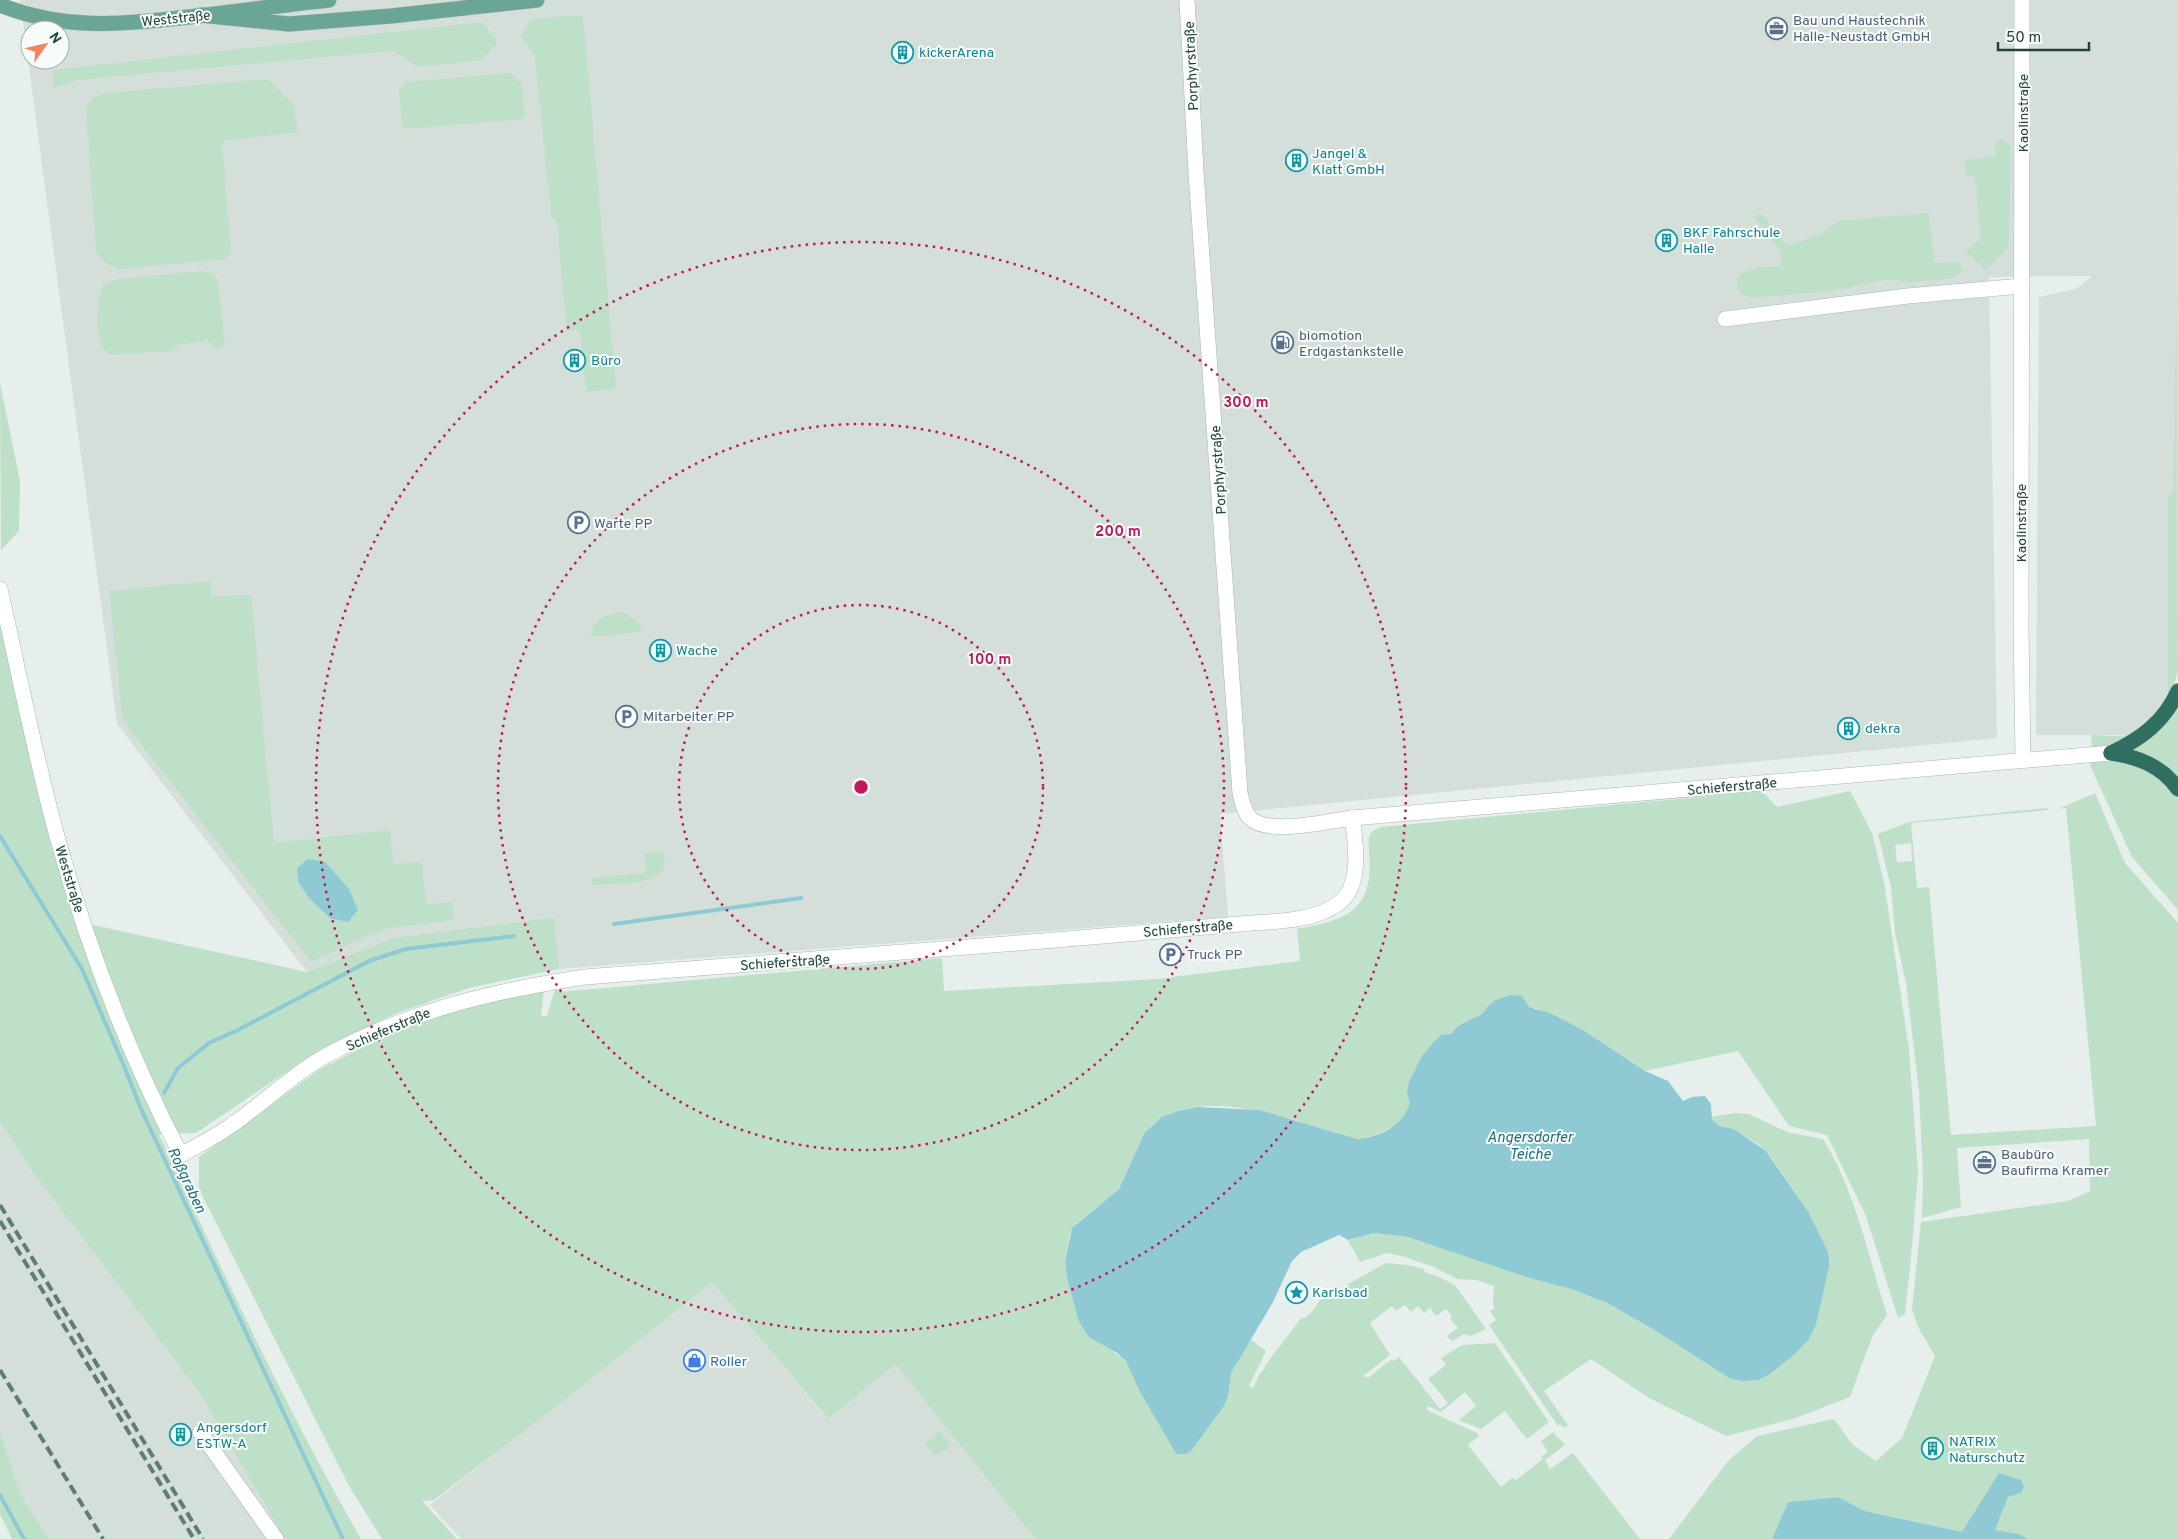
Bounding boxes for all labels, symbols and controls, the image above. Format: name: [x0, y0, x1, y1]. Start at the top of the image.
street label: Weststraße: [141, 7, 212, 32]
place label: Bau und Haustechnik Halle-Neustadt GmbH: [1793, 13, 1930, 46]
office icon: Bau und Haustechnik Halle-Neustadt GmbH: [1765, 16, 1789, 40]
north arrow: [20, 20, 70, 70]
scale bar: [1998, 20, 2089, 52]
street label: Porphyrstraße: [1182, 21, 1203, 111]
text: 50 m: [2006, 29, 2041, 48]
text: N: [45, 30, 64, 47]
building icon: kickerArena: [891, 40, 915, 64]
place label: kickerArena: [919, 45, 994, 62]
street label: Kaolinstraße: [2016, 74, 2033, 152]
place label: Jangel & Klatt GmbH: [1312, 146, 1385, 179]
building icon: Jangel & Klatt GmbH: [1284, 149, 1308, 173]
place label: BKF Fahrschule Halle: [1683, 225, 1780, 258]
building icon: BKF Fahrschule Halle: [1655, 228, 1679, 252]
place label: biomotion Erdgastankstelle: [1299, 328, 1404, 361]
fuel station icon: biomotion Erdgastankstelle: [1271, 331, 1295, 355]
building icon: Büro: [563, 348, 587, 372]
place label: Büro: [591, 353, 621, 370]
text: 300 m: [1223, 394, 1269, 413]
street label: Porphyrstraße: [1208, 425, 1231, 515]
street label: Kaolinstraße: [2014, 484, 2031, 562]
parking icon: Warte PP: [566, 511, 590, 535]
place label: Warte PP: [594, 516, 652, 533]
text: 200 m: [1095, 523, 1141, 542]
building icon: Wache: [648, 638, 672, 662]
place label: Wache: [676, 643, 718, 660]
text: 100 m: [969, 651, 1011, 670]
parking icon: Mitarbeiter PP: [615, 704, 639, 728]
place label: Mitarbeiter PP: [643, 709, 734, 726]
building icon: dekra: [1837, 716, 1861, 740]
place label: dekra: [1865, 721, 1900, 738]
street label: Schieferstraße: [1687, 775, 1778, 800]
centre of rings: [852, 778, 870, 796]
street label: Weststraße: [50, 844, 87, 915]
street label: Schieferstraße: [1143, 917, 1234, 942]
parking icon: Truck PP: [1159, 942, 1183, 966]
place label: Truck PP: [1187, 947, 1243, 964]
street label: Schieferstraße: [740, 952, 831, 975]
street label: Schieferstraße: [344, 1005, 433, 1056]
water label: Angersdorfer Teiche: [1487, 1129, 1574, 1165]
water label: Roßgraben: [162, 1145, 209, 1217]
place label: Baubüro Baufirma Kramer: [2001, 1147, 2109, 1180]
office icon: Baubüro Baufirma Kramer: [1973, 1150, 1997, 1174]
place icon: Karlsbad: [1284, 1280, 1308, 1304]
place label: Karlsbad: [1312, 1285, 1368, 1302]
shop icon: Roller: [682, 1349, 706, 1373]
place label: Roller: [710, 1354, 748, 1371]
place label: Angersdorf ESTW-A: [196, 1420, 267, 1453]
building icon: Angersdorf ESTW-A: [168, 1423, 192, 1447]
place label: NATRIX Naturschutz: [1949, 1434, 2025, 1467]
building icon: NATRIX Naturschutz: [1921, 1437, 1945, 1461]

